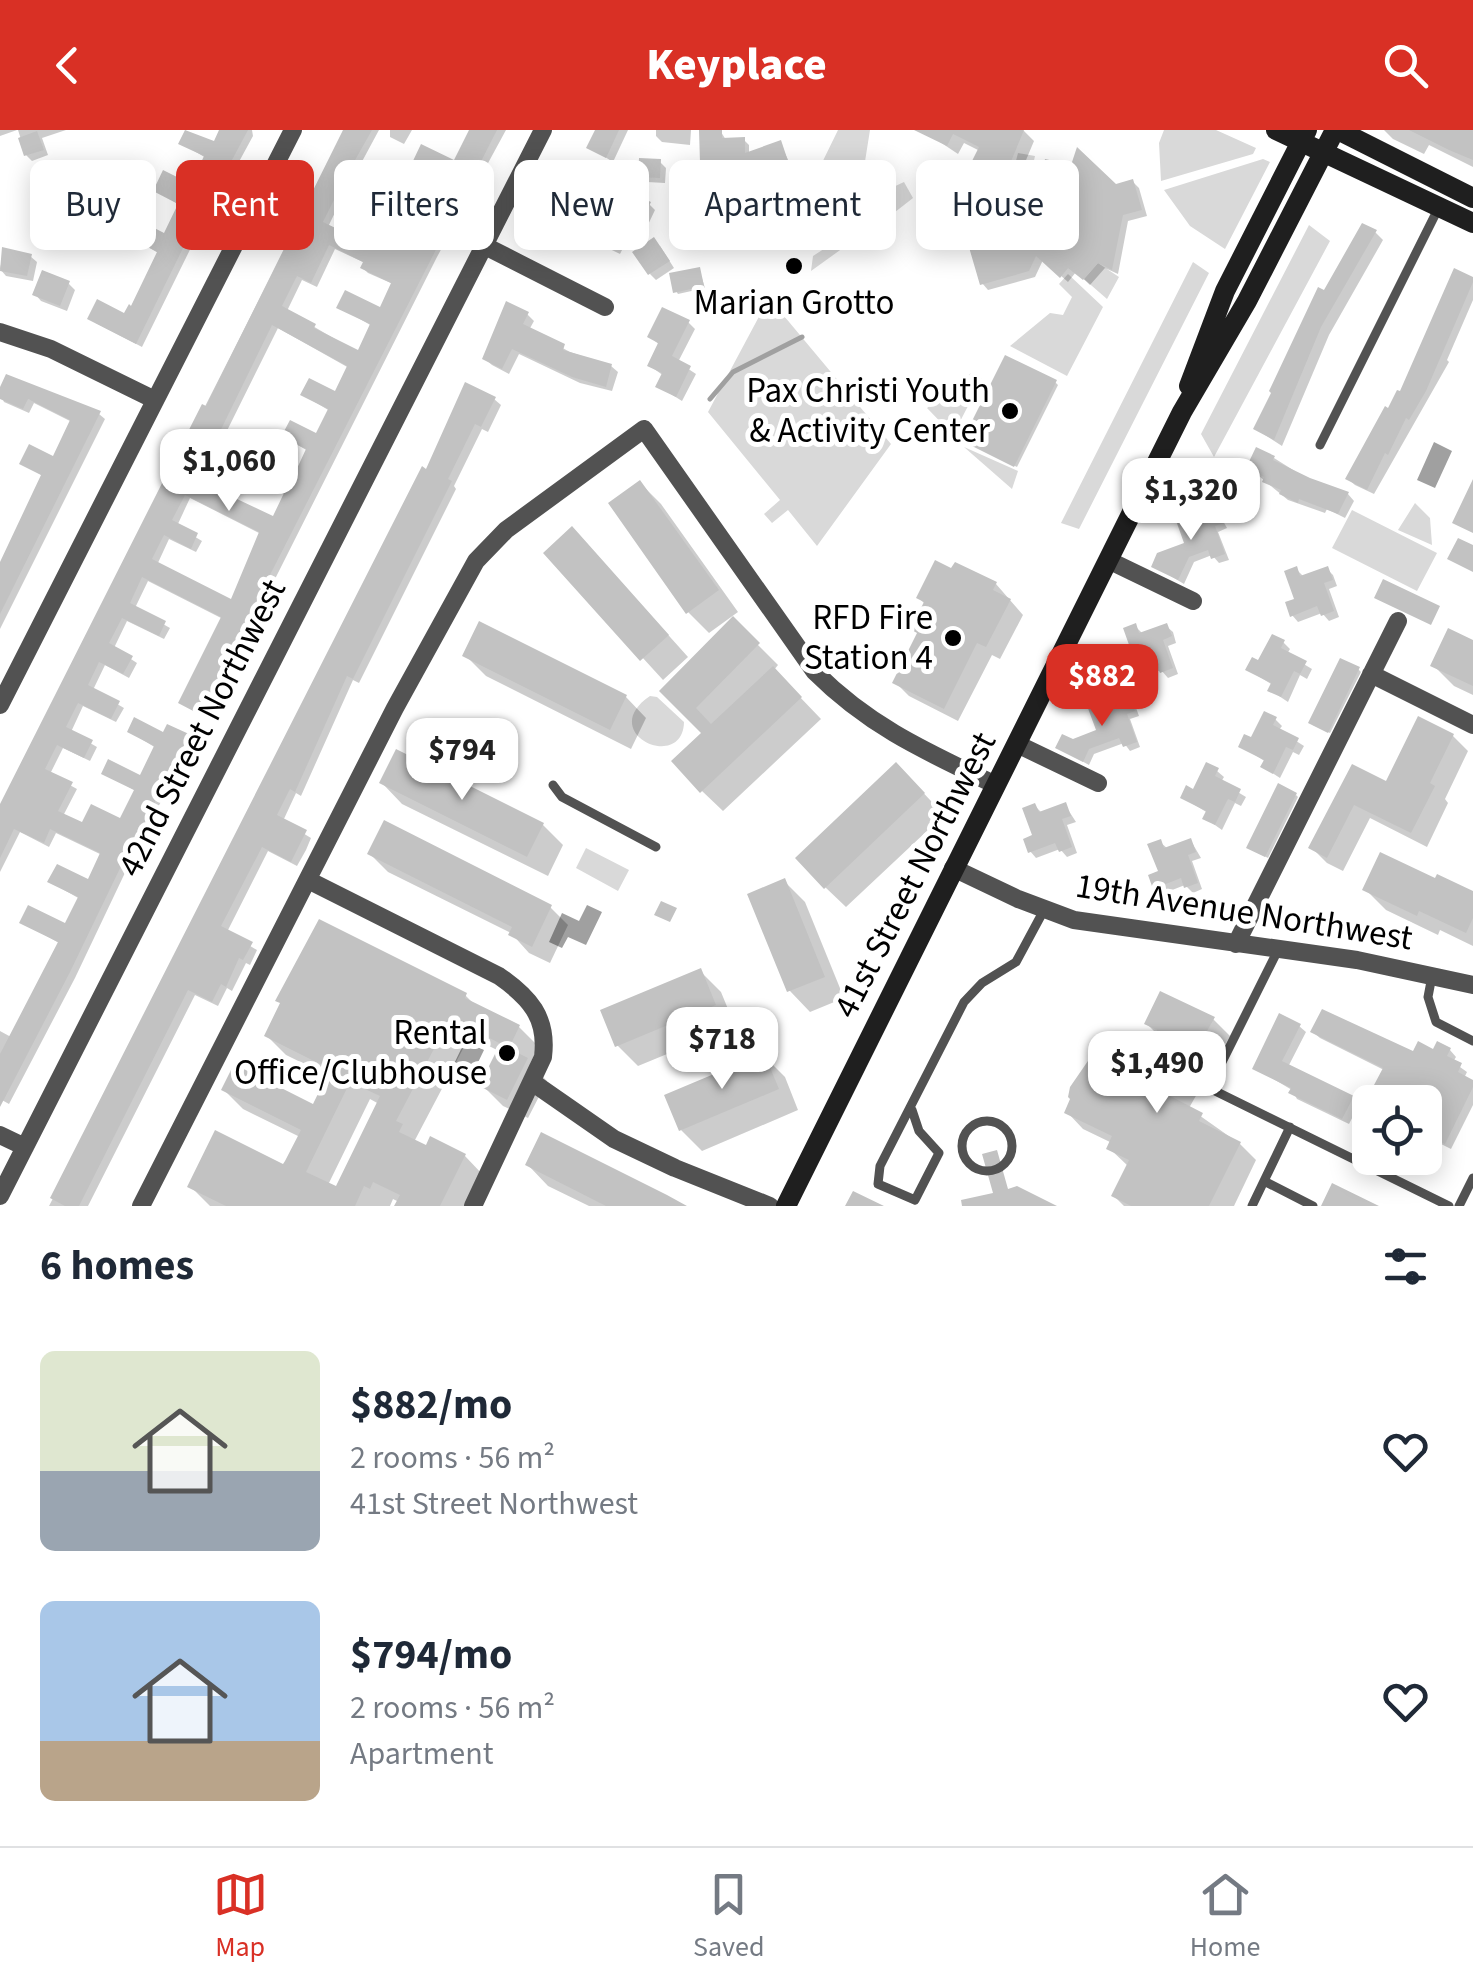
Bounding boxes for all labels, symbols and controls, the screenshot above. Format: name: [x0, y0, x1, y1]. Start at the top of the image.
text: Keyplace: [646, 33, 827, 97]
icon: back: [40, 38, 95, 93]
icon: search: [1378, 38, 1433, 93]
chip: Buy: [30, 160, 156, 250]
chip: Rent: [176, 160, 314, 250]
chip: Filters: [334, 160, 494, 250]
chip: New: [514, 160, 649, 250]
chip: Apartment: [669, 160, 896, 250]
chip: House: [916, 160, 1079, 250]
marker: Marian Grotto: [783, 255, 805, 277]
place label: Marian Grotto: [694, 278, 894, 328]
place label: Pax Christi Youth & Activity Center: [746, 366, 991, 456]
marker: Pax Christi Youth & Activity Center: [999, 400, 1021, 422]
pin: $1,060: [148, 429, 310, 514]
text: $1,060: [182, 438, 276, 484]
pin: $1,320: [1110, 458, 1272, 543]
text: $1,320: [1144, 467, 1238, 513]
street label: 42nd Street Northwest: [105, 570, 299, 885]
place label: RFD Fire Station 4: [804, 593, 933, 683]
marker: RFD Fire Station 4: [942, 627, 964, 649]
pin: $882: [1043, 644, 1161, 729]
text: $882: [1068, 653, 1136, 699]
pin: $794: [403, 718, 521, 803]
street label: 41st Street Northwest: [821, 723, 1009, 1027]
text: $794: [428, 727, 496, 773]
street label: 19th Avenue Northwest: [1072, 861, 1416, 963]
pin: $718: [663, 1007, 781, 1092]
place label: Rental Office/Clubhouse: [234, 1008, 487, 1098]
text: $718: [688, 1016, 756, 1062]
pin: $1,490: [1076, 1031, 1238, 1116]
text: $1,490: [1110, 1040, 1204, 1086]
marker: Rental Office/Clubhouse: [496, 1042, 518, 1064]
map controls: [1352, 1085, 1442, 1175]
button: locate: [1352, 1085, 1442, 1175]
text: 6 homes: [40, 1236, 194, 1296]
icon: filters: [1378, 1239, 1433, 1294]
text: $882/mo: [350, 1375, 512, 1435]
icon: home: [120, 1391, 240, 1511]
icon: heart: [1378, 1424, 1433, 1479]
text: 2 rooms · 56 m²: [350, 1435, 555, 1481]
text: 41st Street Northwest: [350, 1481, 638, 1527]
text: $794/mo: [350, 1625, 512, 1685]
icon: home: [120, 1641, 240, 1761]
icon: heart: [1378, 1674, 1433, 1729]
text: 2 rooms · 56 m²: [350, 1685, 555, 1731]
text: Apartment: [350, 1731, 493, 1777]
tab: Map: [213, 1867, 268, 1967]
tab: Saved: [693, 1867, 764, 1967]
tab: Home: [1190, 1867, 1260, 1967]

